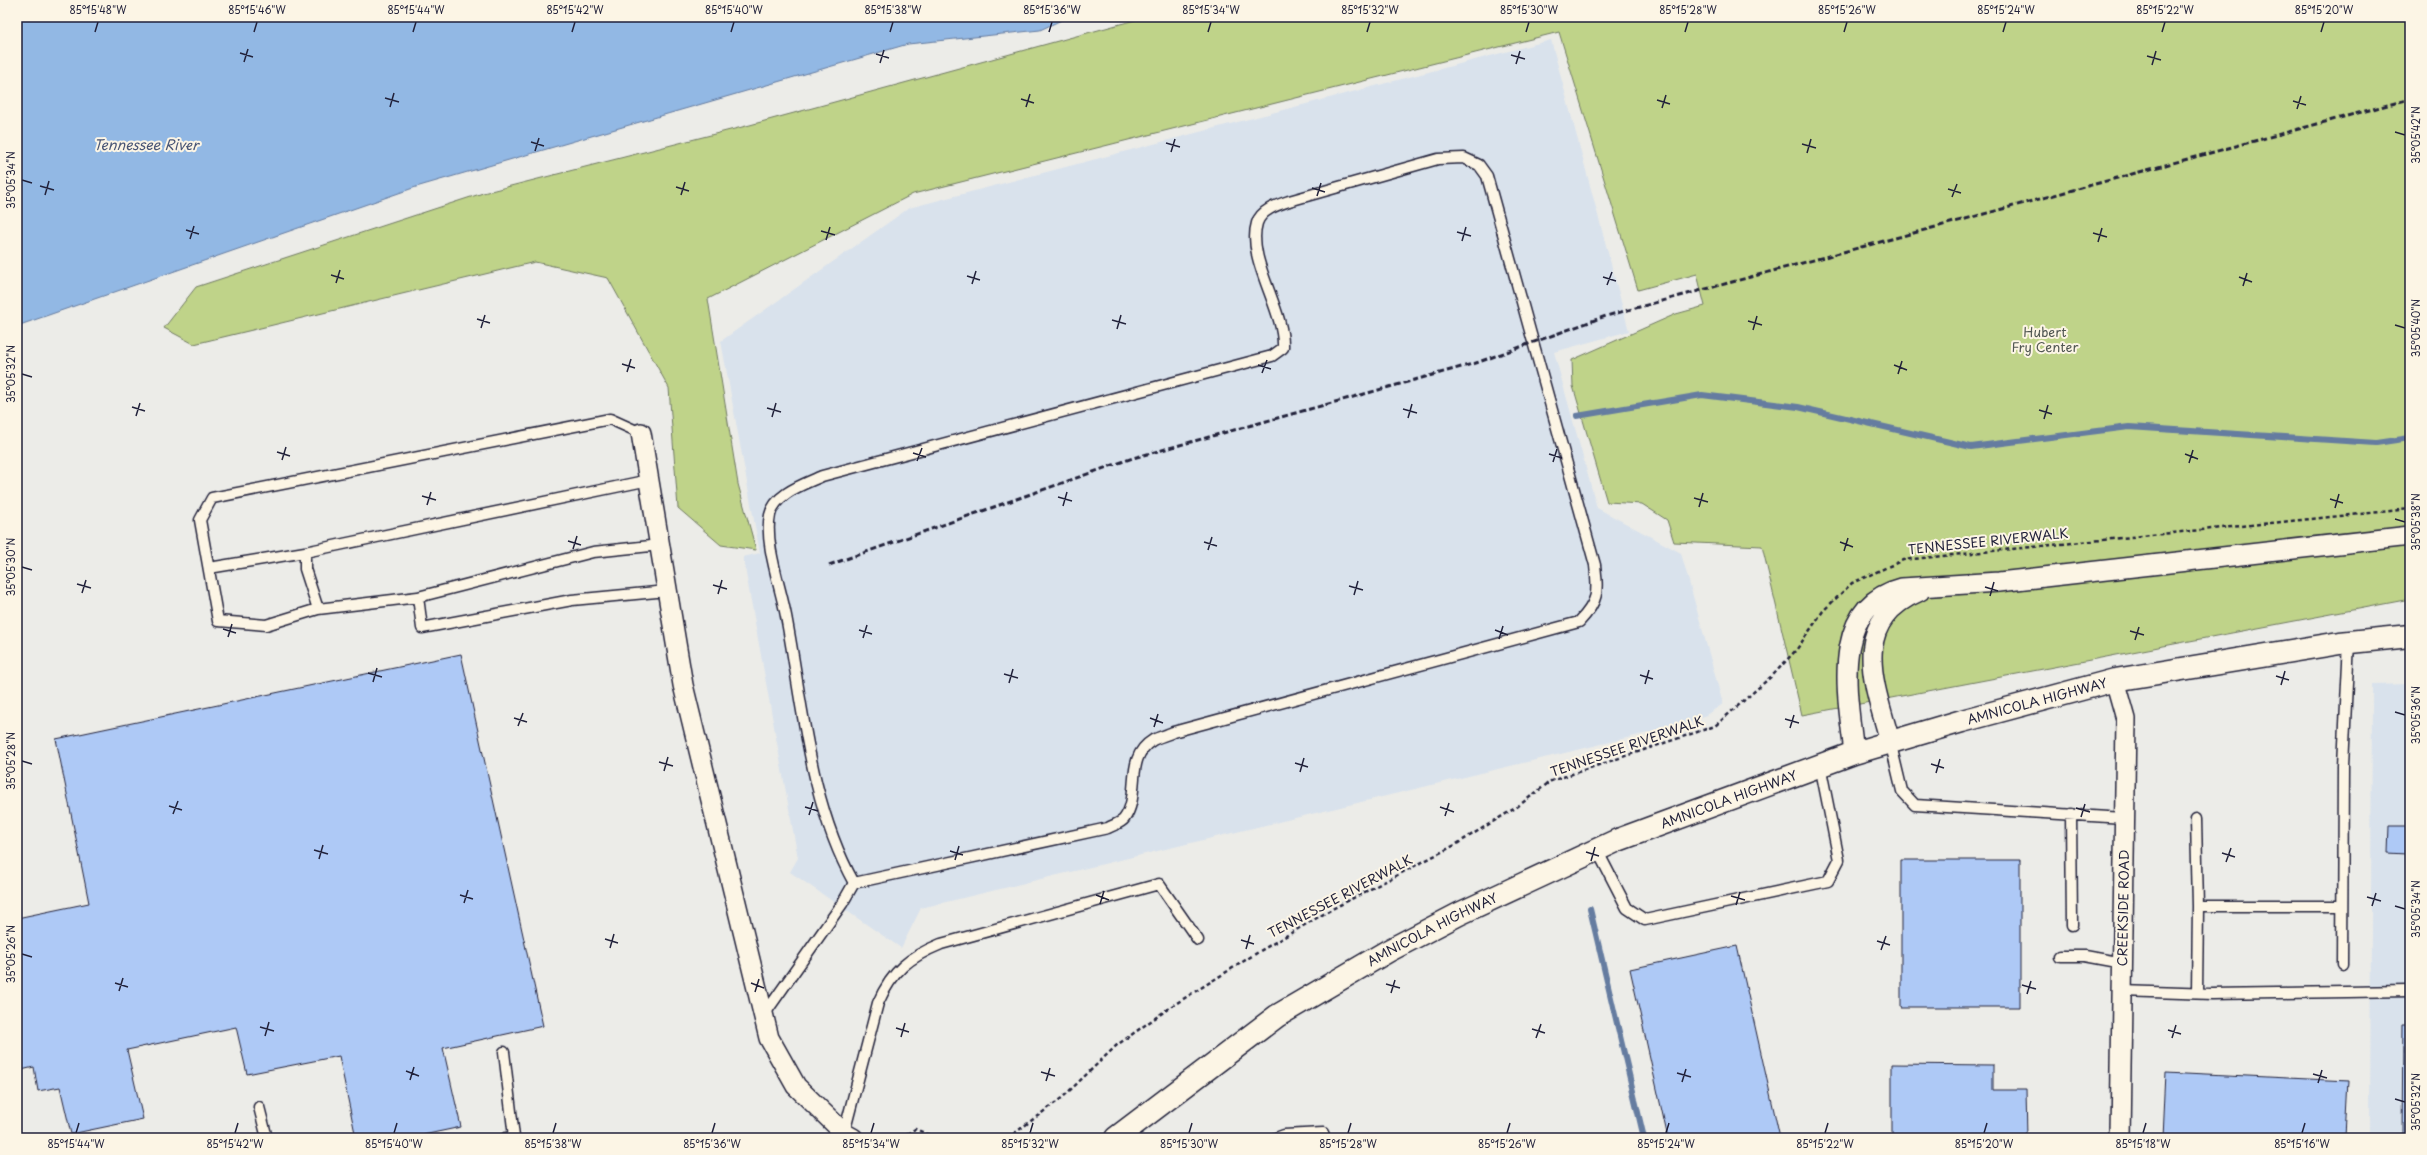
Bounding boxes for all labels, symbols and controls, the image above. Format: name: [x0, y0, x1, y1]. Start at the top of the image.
text: 85°15'48"W: [70, 2, 127, 17]
text: 85°15'46"W: [228, 2, 286, 17]
text: 85°15'44"W: [387, 2, 445, 17]
text: 85°15'42"W: [546, 2, 604, 17]
text: 85°15'40"W: [705, 2, 764, 17]
text: 85°15'38"W: [864, 2, 922, 17]
text: 85°15'36"W: [1023, 2, 1082, 17]
text: 85°15'34"W: [1182, 2, 1240, 17]
text: 85°15'32"W: [1341, 2, 1399, 17]
text: 85°15'30"W: [1500, 2, 1559, 17]
text: 85°15'28"W: [1659, 2, 1718, 17]
text: 85°15'26"W: [1818, 2, 1877, 17]
text: 85°15'24"W: [1977, 2, 2035, 17]
text: 85°15'22"W: [2136, 2, 2194, 17]
text: 85°15'20"W: [2295, 2, 2354, 17]
text: 35°05'42"N: [2408, 106, 2423, 164]
water label: Tennessee River: [94, 134, 200, 155]
text: 35°05'34"N: [3, 151, 18, 209]
text: 35°05'40"N: [2408, 299, 2423, 357]
park label: Hubert Fry Center: [2011, 322, 2080, 356]
text: 35°05'32"N: [3, 345, 18, 403]
text: 35°05'38"N: [2408, 493, 2423, 551]
street label: TENNESSEE RIVERWALK: [1907, 523, 2069, 558]
text: 35°05'30"N: [3, 538, 18, 596]
street label: AMNICOLA HIGHWAY: [1965, 673, 2109, 728]
text: 35°05'36"N: [2408, 686, 2423, 744]
street label: TENNESSEE RIVERWALK: [1548, 710, 1706, 781]
text: 35°05'28"N: [3, 732, 18, 790]
street label: AMNICOLA HIGHWAY: [1657, 765, 1799, 833]
street label: TENNESSEE RIVERWALK: [1264, 849, 1415, 942]
street label: CREEKSIDE ROAD: [2112, 849, 2133, 967]
text: 35°05'34"N: [2408, 880, 2423, 938]
street label: AMNICOLA HIGHWAY: [1363, 887, 1500, 970]
text: 35°05'26"N: [3, 925, 18, 983]
text: 35°05'32"N: [2408, 1073, 2423, 1131]
text: 85°15'44"W: [47, 1136, 105, 1151]
text: 85°15'42"W: [206, 1136, 264, 1151]
text: 85°15'40"W: [365, 1136, 424, 1151]
text: 85°15'38"W: [524, 1136, 582, 1151]
text: 85°15'36"W: [683, 1136, 742, 1151]
text: 85°15'34"W: [842, 1136, 900, 1151]
text: 85°15'32"W: [1001, 1136, 1059, 1151]
text: 85°15'30"W: [1160, 1136, 1219, 1151]
text: 85°15'28"W: [1319, 1136, 1378, 1151]
text: 85°15'26"W: [1478, 1136, 1537, 1151]
text: 85°15'24"W: [1637, 1136, 1695, 1151]
text: 85°15'22"W: [1796, 1136, 1854, 1151]
text: 85°15'20"W: [1955, 1136, 2014, 1151]
text: 85°15'18"W: [2116, 1136, 2171, 1151]
text: 85°15'16"W: [2274, 1136, 2331, 1151]

